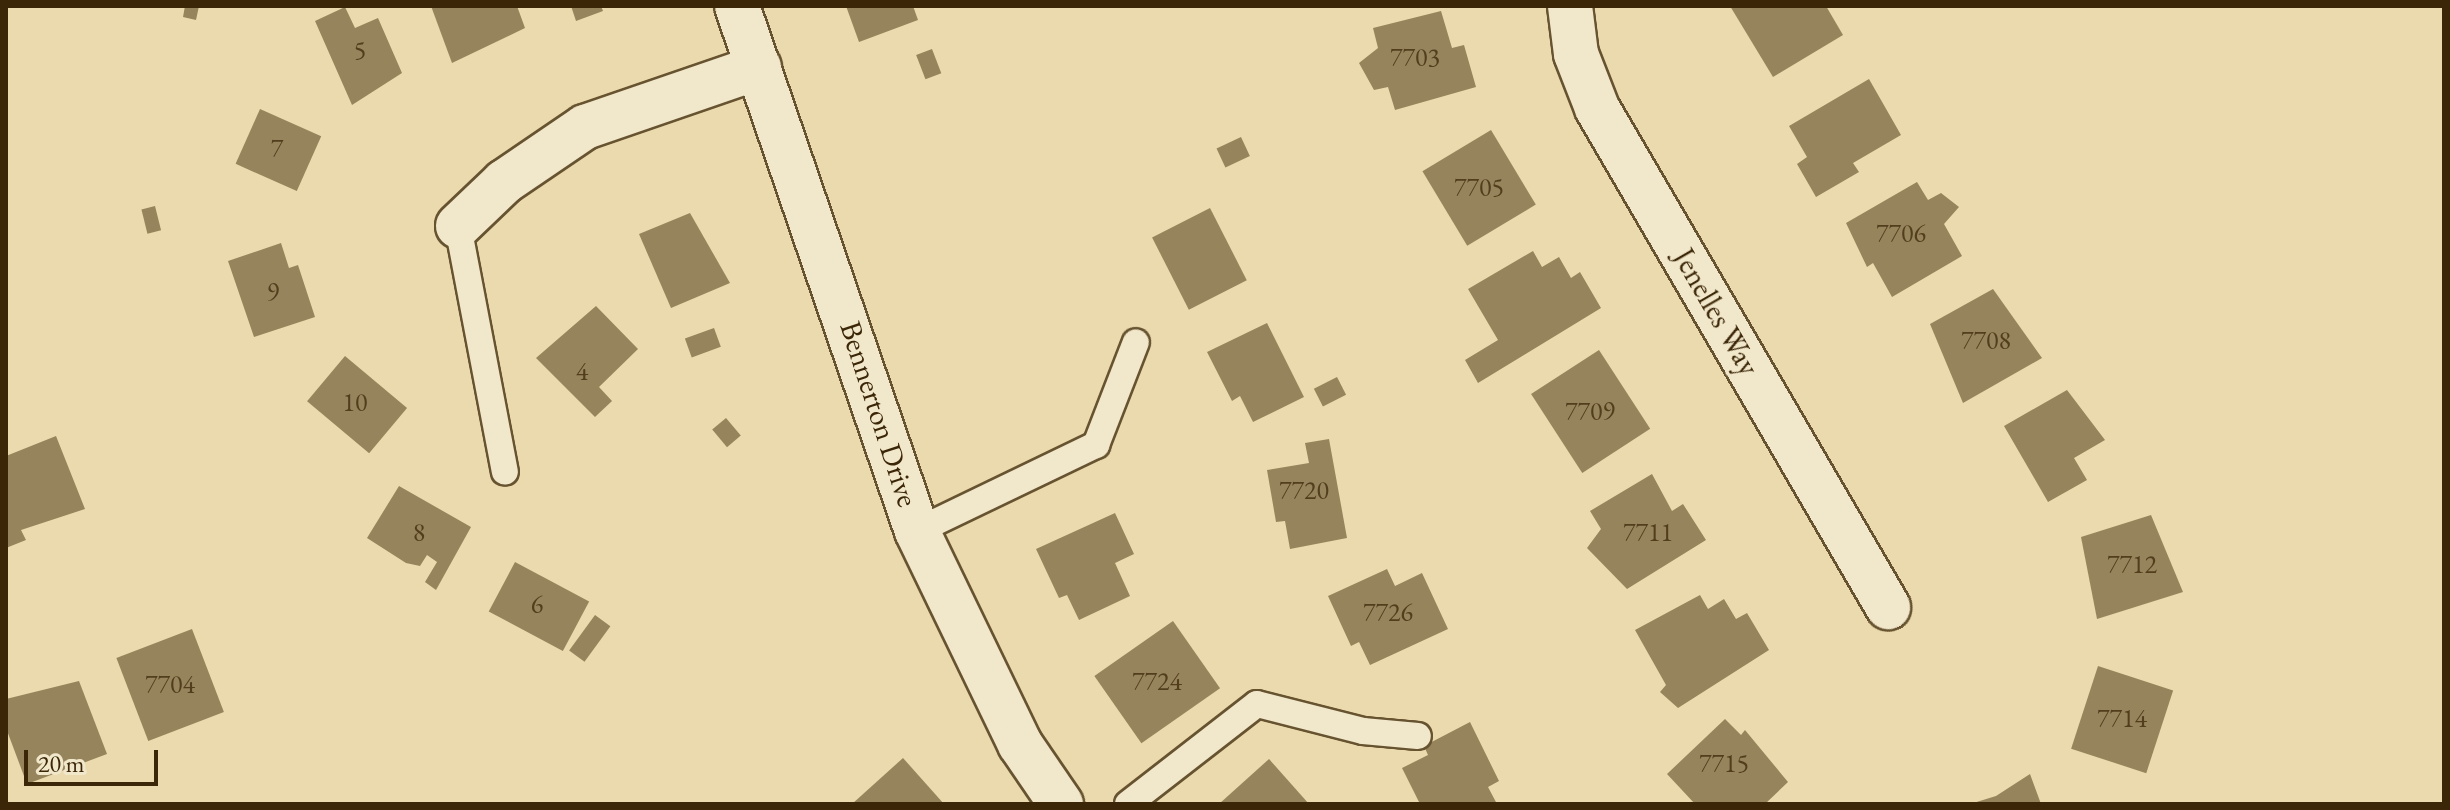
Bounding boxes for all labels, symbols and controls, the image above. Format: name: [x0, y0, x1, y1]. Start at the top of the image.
house number: 5: [354, 35, 366, 67]
house number: 7703: [1390, 42, 1440, 74]
house number: 7: [271, 133, 283, 165]
house number: 7705: [1454, 172, 1504, 204]
house number: 7706: [1876, 218, 1926, 250]
street label: Jenelles Way: [1665, 242, 1767, 382]
house number: 9: [267, 277, 279, 309]
street label: Bennerton Drive: [832, 317, 926, 511]
house number: 7708: [1961, 325, 2011, 357]
house number: 4: [576, 356, 588, 388]
house number: 10: [343, 387, 367, 419]
house number: 7709: [1565, 396, 1615, 428]
house number: 7720: [1279, 475, 1329, 507]
house number: 8: [413, 517, 425, 549]
house number: 7711: [1623, 517, 1673, 549]
house number: 7712: [2107, 549, 2157, 581]
house number: 6: [531, 589, 543, 621]
house number: 7726: [1363, 597, 1413, 629]
house number: 7724: [1132, 666, 1182, 698]
house number: 7704: [145, 669, 195, 701]
house number: 7714: [2097, 703, 2147, 735]
scale bar: [28, 734, 162, 784]
text: 20 m: [38, 748, 85, 779]
house number: 7715: [1699, 748, 1749, 780]

